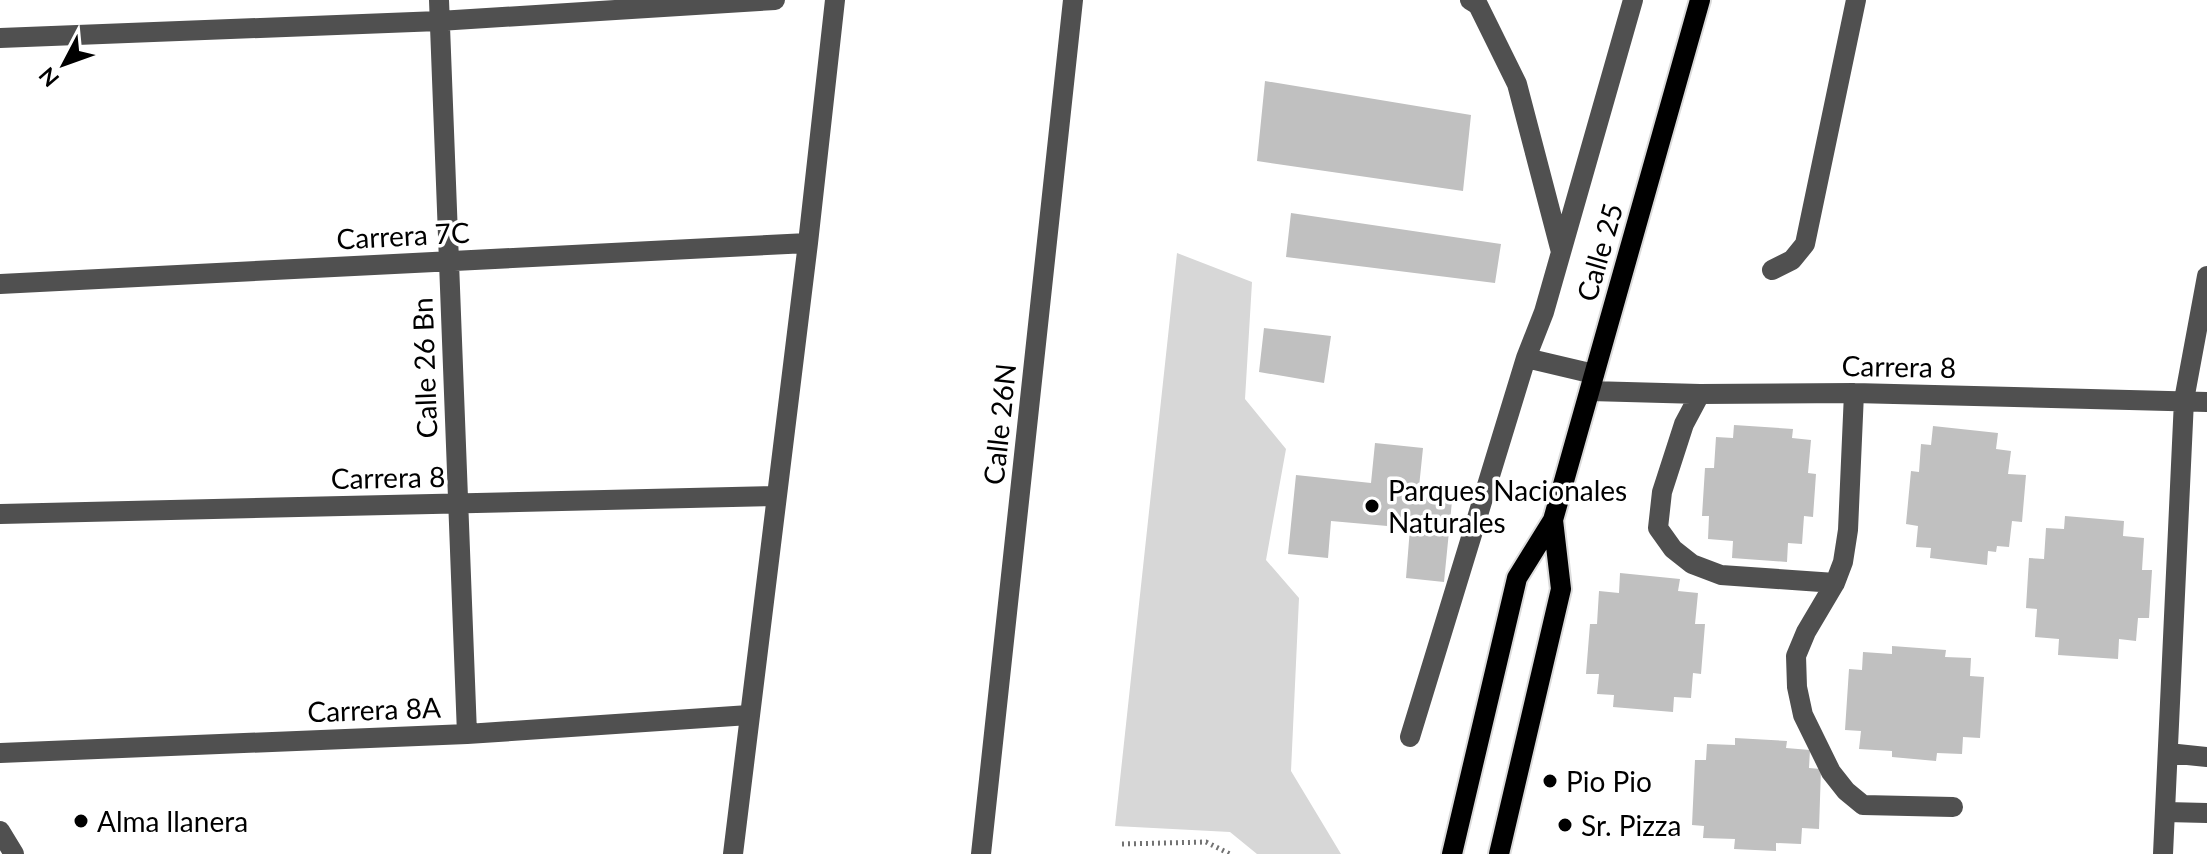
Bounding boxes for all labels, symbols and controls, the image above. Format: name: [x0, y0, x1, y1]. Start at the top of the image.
north arrow: [24, 24, 104, 104]
text: N: [33, 62, 64, 93]
street label: Calle 25: [1569, 199, 1629, 305]
street label: Carrera 7C: [336, 215, 471, 255]
street label: Calle 26 Bn: [405, 297, 443, 439]
street label: Carrera 8: [1841, 348, 1957, 384]
street label: Calle 26N: [976, 362, 1022, 486]
street label: Carrera 8: [330, 459, 446, 495]
place label: Parques Nacionales Naturales: [1388, 473, 1627, 539]
marker: Parques Nacionales Naturales: [1363, 497, 1381, 515]
street label: Carrera 8A: [307, 690, 441, 728]
place label: Pio Pio: [1566, 764, 1652, 798]
marker: Pio Pio: [1541, 772, 1559, 790]
place label: Alma llanera: [97, 804, 248, 838]
place label: Sr. Pizza: [1581, 808, 1681, 842]
marker: Alma llanera: [72, 812, 90, 830]
marker: Sr. Pizza: [1556, 816, 1574, 834]

